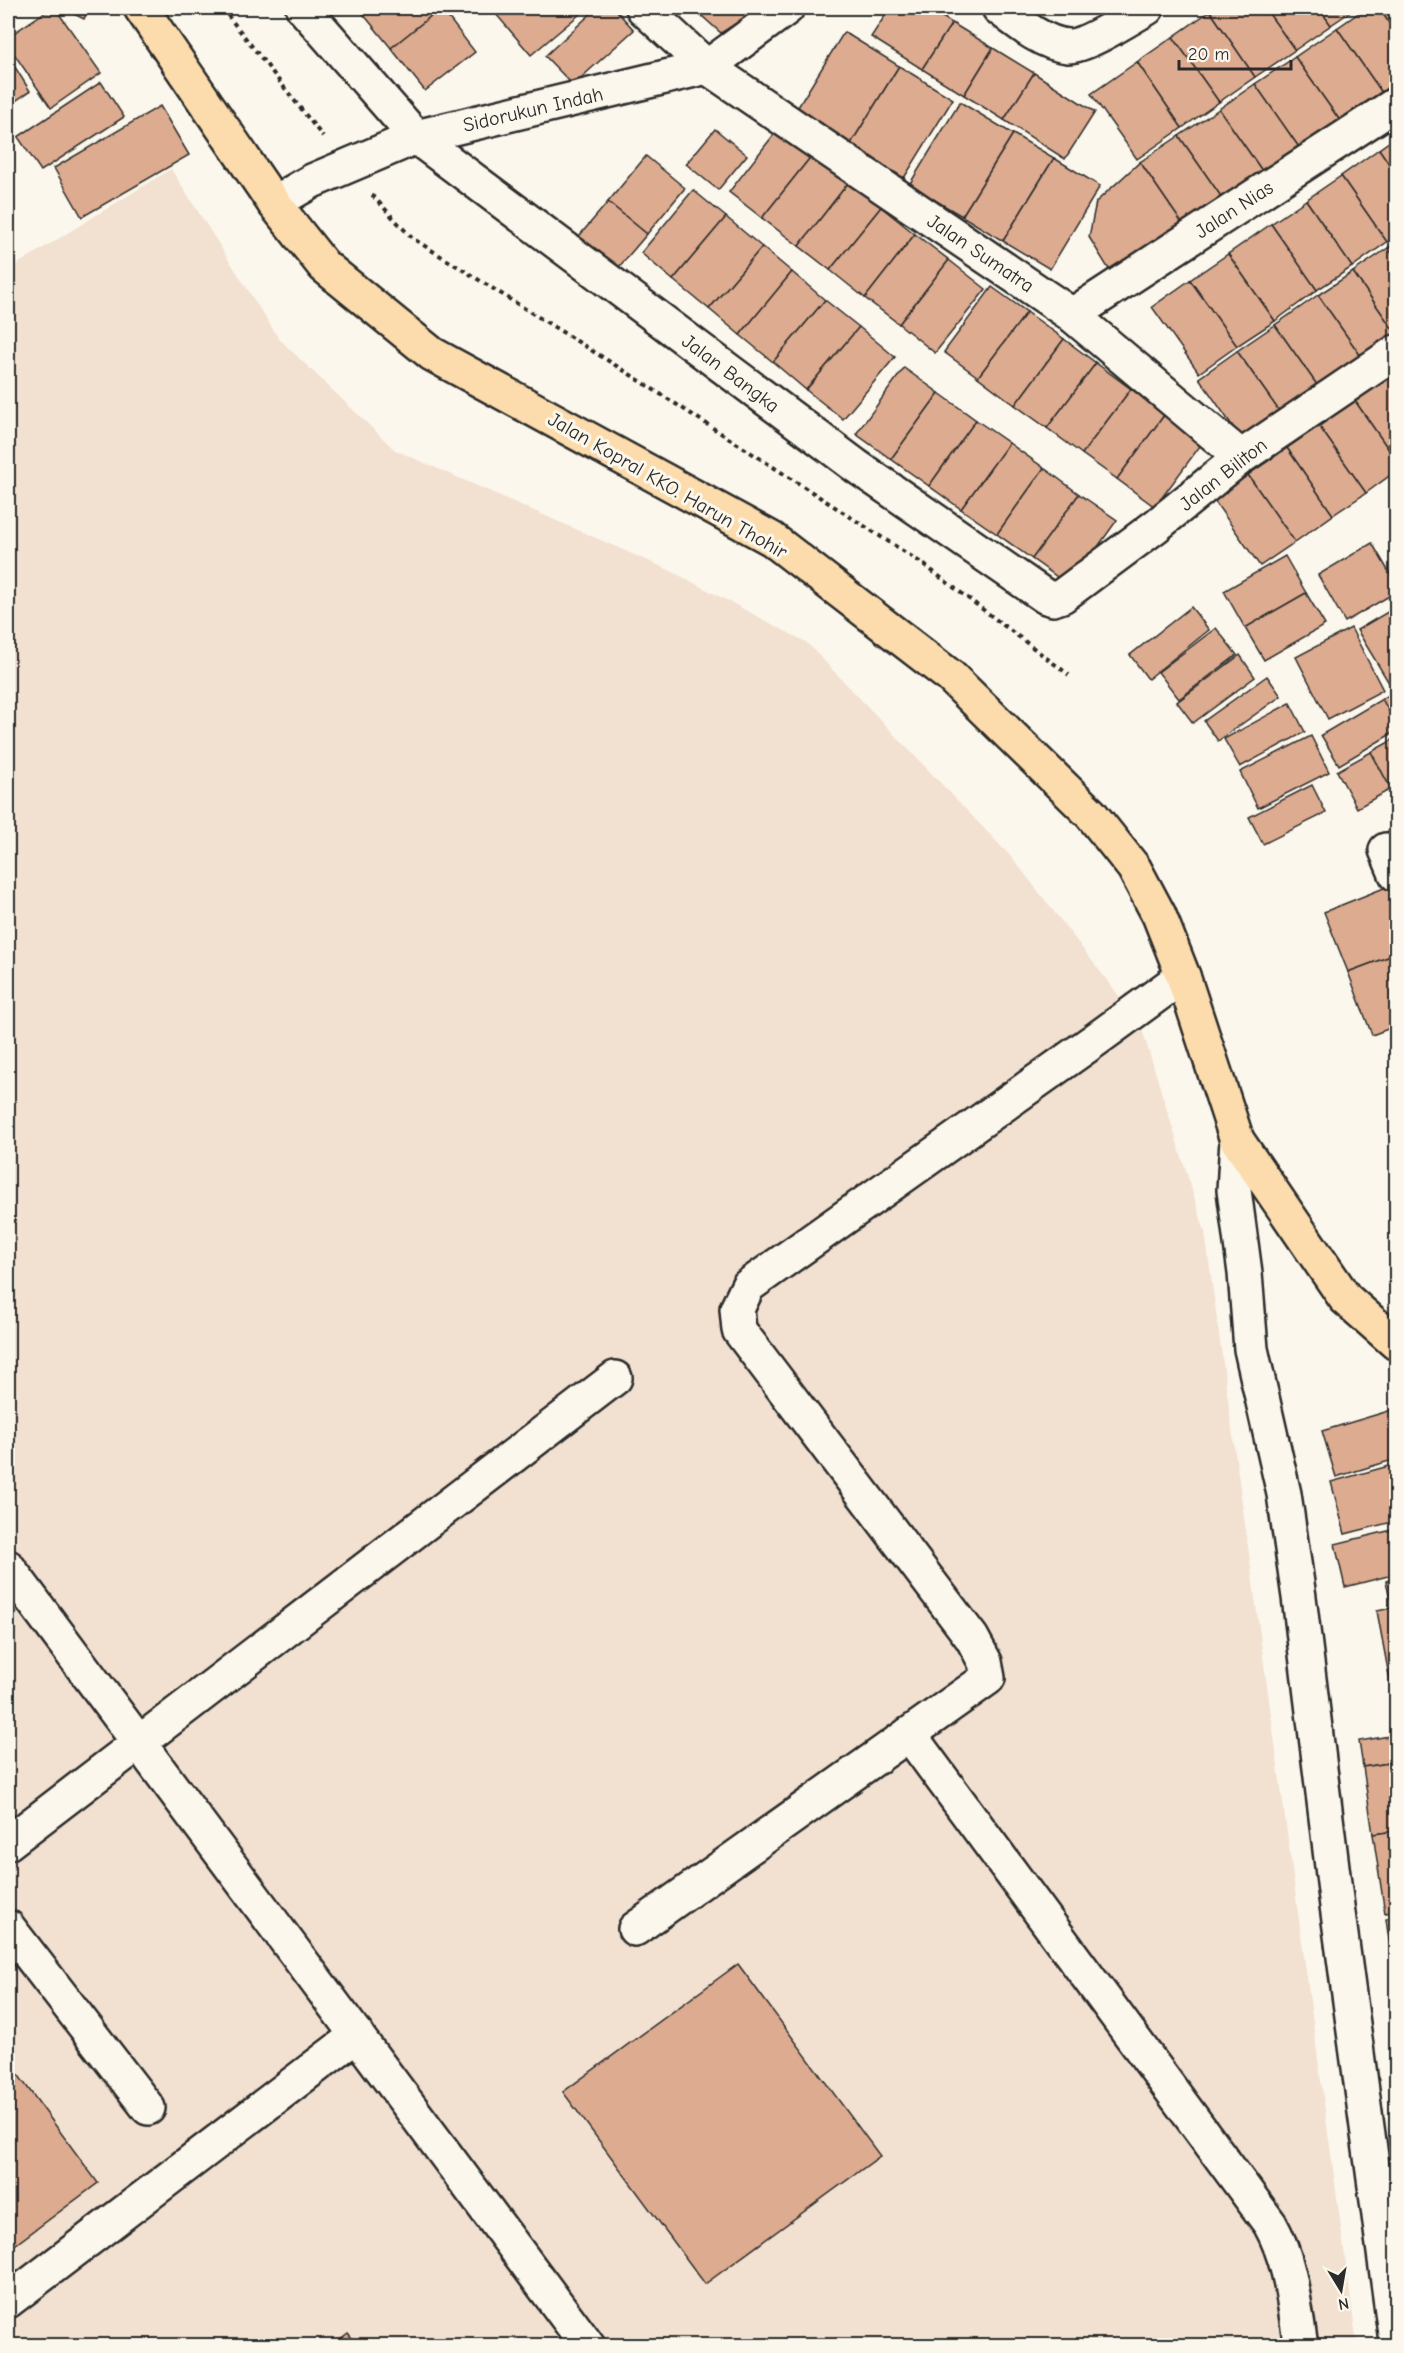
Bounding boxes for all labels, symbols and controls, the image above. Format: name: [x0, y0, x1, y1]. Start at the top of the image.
scale bar: [1179, 33, 1292, 71]
text: 20 m: [1188, 44, 1229, 65]
street label: Sidorukun Indah: [461, 82, 605, 137]
street label: Jalan Nias: [1191, 176, 1278, 243]
street label: Jalan Sumatra: [923, 209, 1038, 298]
street label: Jalan Bangka: [678, 329, 784, 417]
street label: Jalan Kopral KKO. Harun Thohir: [544, 407, 791, 563]
street label: Jalan Biliton: [1175, 433, 1272, 516]
north arrow: [1311, 2260, 1371, 2320]
text: N: [1337, 2294, 1351, 2314]

